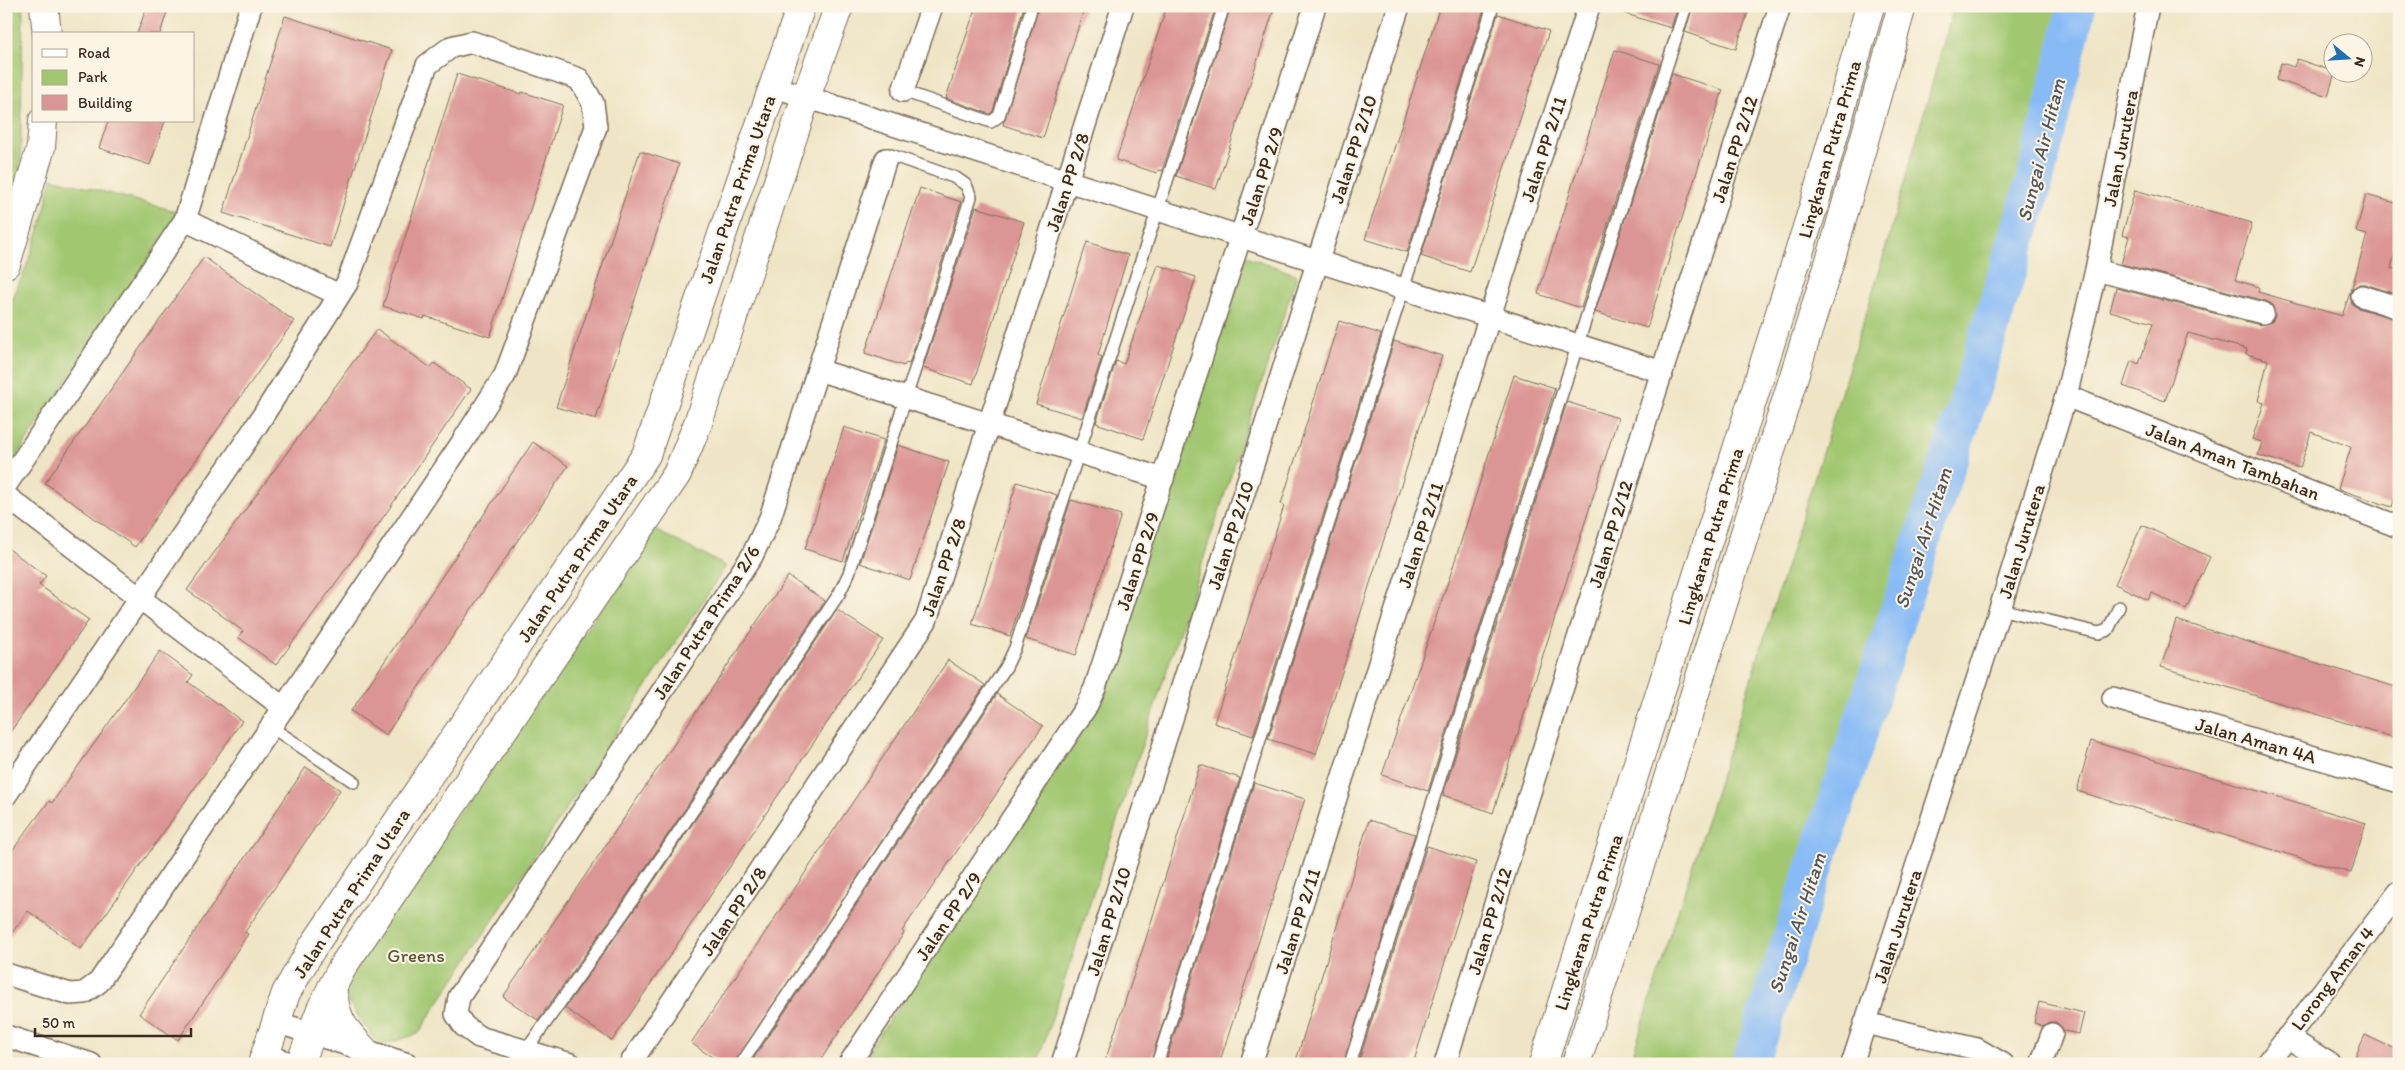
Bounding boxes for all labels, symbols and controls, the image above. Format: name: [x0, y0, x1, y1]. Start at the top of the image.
legend: [32, 32, 195, 122]
north arrow: [2322, 32, 2372, 82]
text: Road: [78, 44, 111, 62]
text: N: [2350, 55, 2369, 69]
street label: Lingkaran Putra Prima: [1793, 57, 1866, 241]
text: Park: [78, 68, 108, 86]
water label: Sungai Air Hitam: [2012, 75, 2071, 224]
street label: Jalan Jurutera: [2098, 88, 2143, 208]
street label: Jalan Putra Prima Utara: [694, 92, 781, 286]
street label: Jalan PP 2/10: [1325, 92, 1382, 206]
street label: Jalan PP 2/11: [1516, 93, 1571, 205]
street label: Jalan PP 2/12: [1706, 93, 1763, 205]
text: Building: [78, 94, 132, 112]
street label: Jalan PP 2/9: [1235, 124, 1288, 228]
street label: Jalan PP 2/8: [1041, 130, 1094, 234]
street label: Jalan Aman Tambahan: [2143, 418, 2323, 505]
street label: Lingkaran Putra Prima: [1673, 445, 1748, 628]
water label: Sungai Air Hitam: [1889, 464, 1957, 611]
street label: Jalan Putra Prima Utara: [513, 470, 642, 647]
street label: Jalan PP 2/10: [1202, 478, 1259, 592]
street label: Jalan PP 2/12: [1583, 478, 1638, 591]
street label: Jalan PP 2/11: [1393, 479, 1448, 591]
street label: Jalan Jurutera: [1993, 481, 2050, 601]
street label: Jalan PP 2/9: [1111, 509, 1164, 613]
street label: Jalan PP 2/8: [916, 515, 971, 619]
street label: Jalan Putra Prima 2/6: [648, 541, 765, 704]
street label: Jalan Aman 4A: [2193, 712, 2319, 769]
street label: Jalan Putra Prima Utara: [288, 804, 415, 982]
street label: Lingkaran Putra Prima: [1549, 831, 1628, 1013]
water label: Sungai Air Hitam: [1763, 849, 1831, 996]
street label: Jalan PP 2/8: [695, 862, 772, 960]
street label: Jalan PP 2/10: [1081, 864, 1136, 978]
street label: Jalan PP 2/11: [1270, 865, 1325, 977]
street label: Jalan PP 2/12: [1462, 865, 1517, 978]
street label: Jalan Jurutera: [1868, 866, 1927, 986]
street label: Jalan PP 2/9: [910, 868, 986, 965]
street label: Lorong Aman 4: [2286, 922, 2379, 1035]
park label: Greens: [387, 944, 445, 967]
scale bar: [35, 1005, 191, 1037]
text: 50 m: [42, 1014, 75, 1032]

